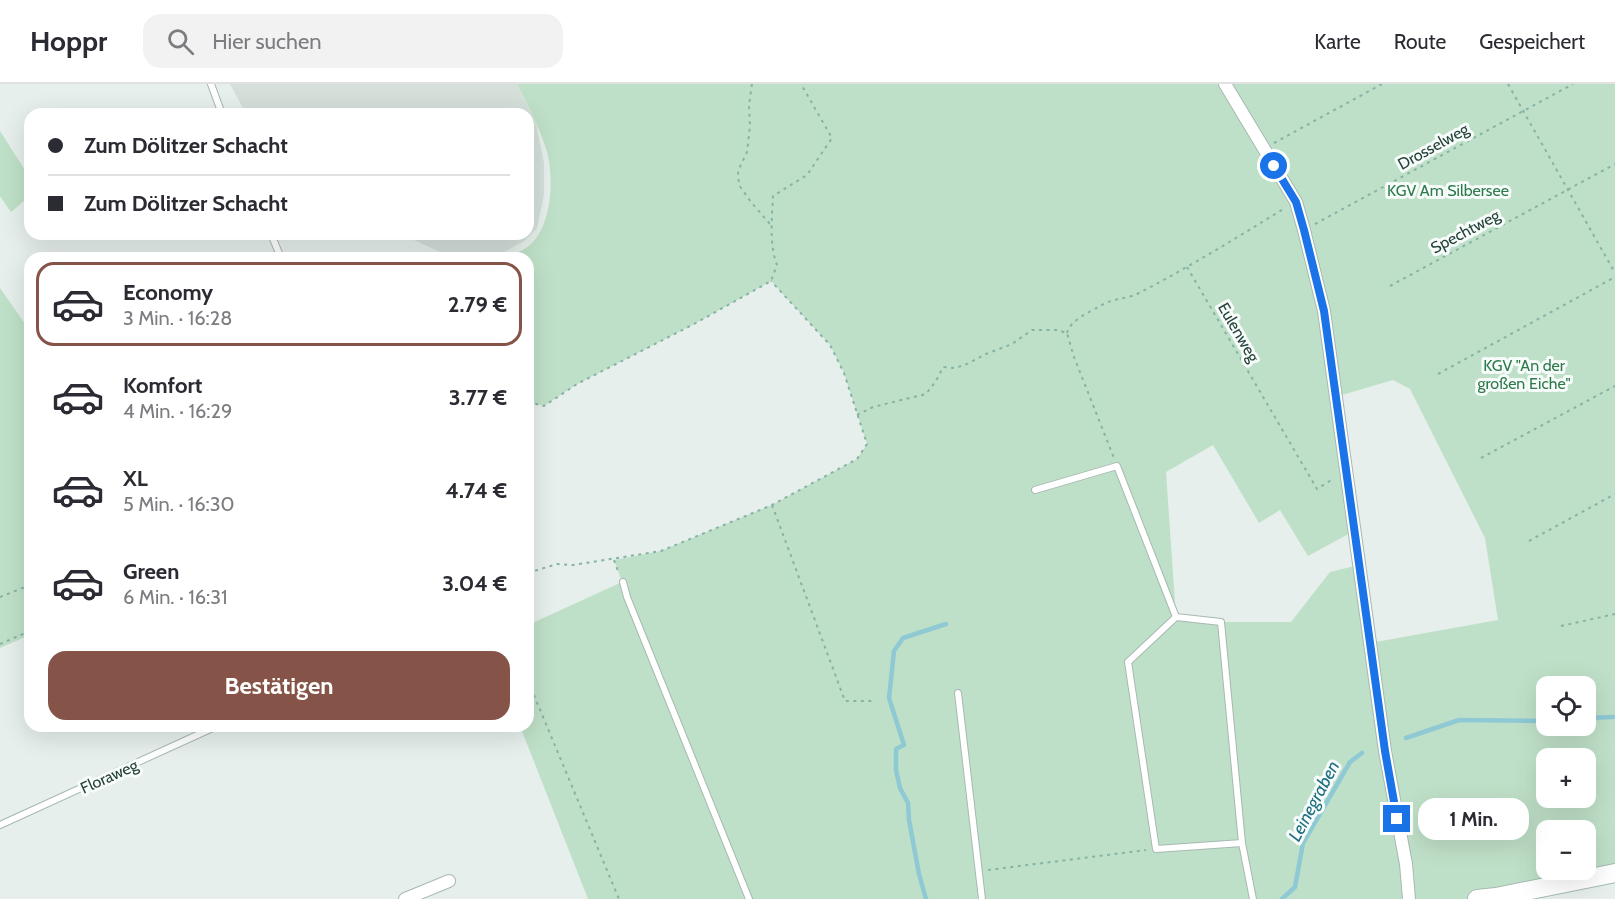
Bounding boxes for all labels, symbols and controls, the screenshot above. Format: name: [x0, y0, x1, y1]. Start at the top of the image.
search box: [143, 14, 563, 68]
text: Hoppr: [30, 24, 107, 58]
icon: search: [164, 25, 197, 58]
text: Hier suchen: [212, 28, 322, 55]
text: Karte: [1314, 29, 1361, 54]
text: Route: [1394, 29, 1446, 54]
text: Gespeichert: [1479, 29, 1585, 54]
street label: Drosselweg: [1395, 119, 1473, 174]
text: Zum Dölitzer Schacht: [84, 132, 288, 159]
route start: [1260, 152, 1287, 179]
park label: KGV Am Silbersee: [1387, 181, 1509, 200]
text: Zum Dölitzer Schacht: [84, 190, 288, 217]
street label: Spechtweg: [1428, 205, 1504, 257]
icon: car: [51, 277, 105, 331]
text: Economy: [123, 279, 213, 306]
text: 2.79 €: [448, 291, 507, 318]
street label: Eulenweg: [1214, 299, 1264, 366]
text: 3 Min. · 16:28: [123, 306, 232, 330]
park label: KGV "An der großen Eiche": [1477, 356, 1571, 393]
icon: car: [51, 370, 105, 424]
text: Komfort: [123, 372, 202, 399]
text: 3.77 €: [449, 384, 507, 411]
text: 4 Min. · 16:29: [123, 399, 232, 423]
icon: car: [51, 463, 105, 517]
text: XL: [123, 465, 148, 492]
text: 4.74 €: [445, 477, 507, 504]
text: 5 Min. · 16:30: [123, 492, 235, 516]
icon: car: [51, 556, 105, 610]
text: Green: [123, 558, 179, 585]
text: 3.04 €: [442, 570, 507, 597]
text: 6 Min. · 16:31: [123, 585, 228, 609]
button: Bestätigen: [48, 651, 510, 720]
map controls: [1536, 676, 1596, 880]
button: locate: [1536, 676, 1596, 736]
button: +: [1536, 748, 1596, 808]
street label: Floraweg: [77, 755, 142, 798]
water label: Leinegraben: [1284, 757, 1344, 845]
callout: 1 Min.: [1418, 798, 1529, 840]
route end: [1383, 805, 1410, 832]
text: 1 Min.: [1449, 807, 1498, 831]
button: −: [1536, 820, 1596, 880]

